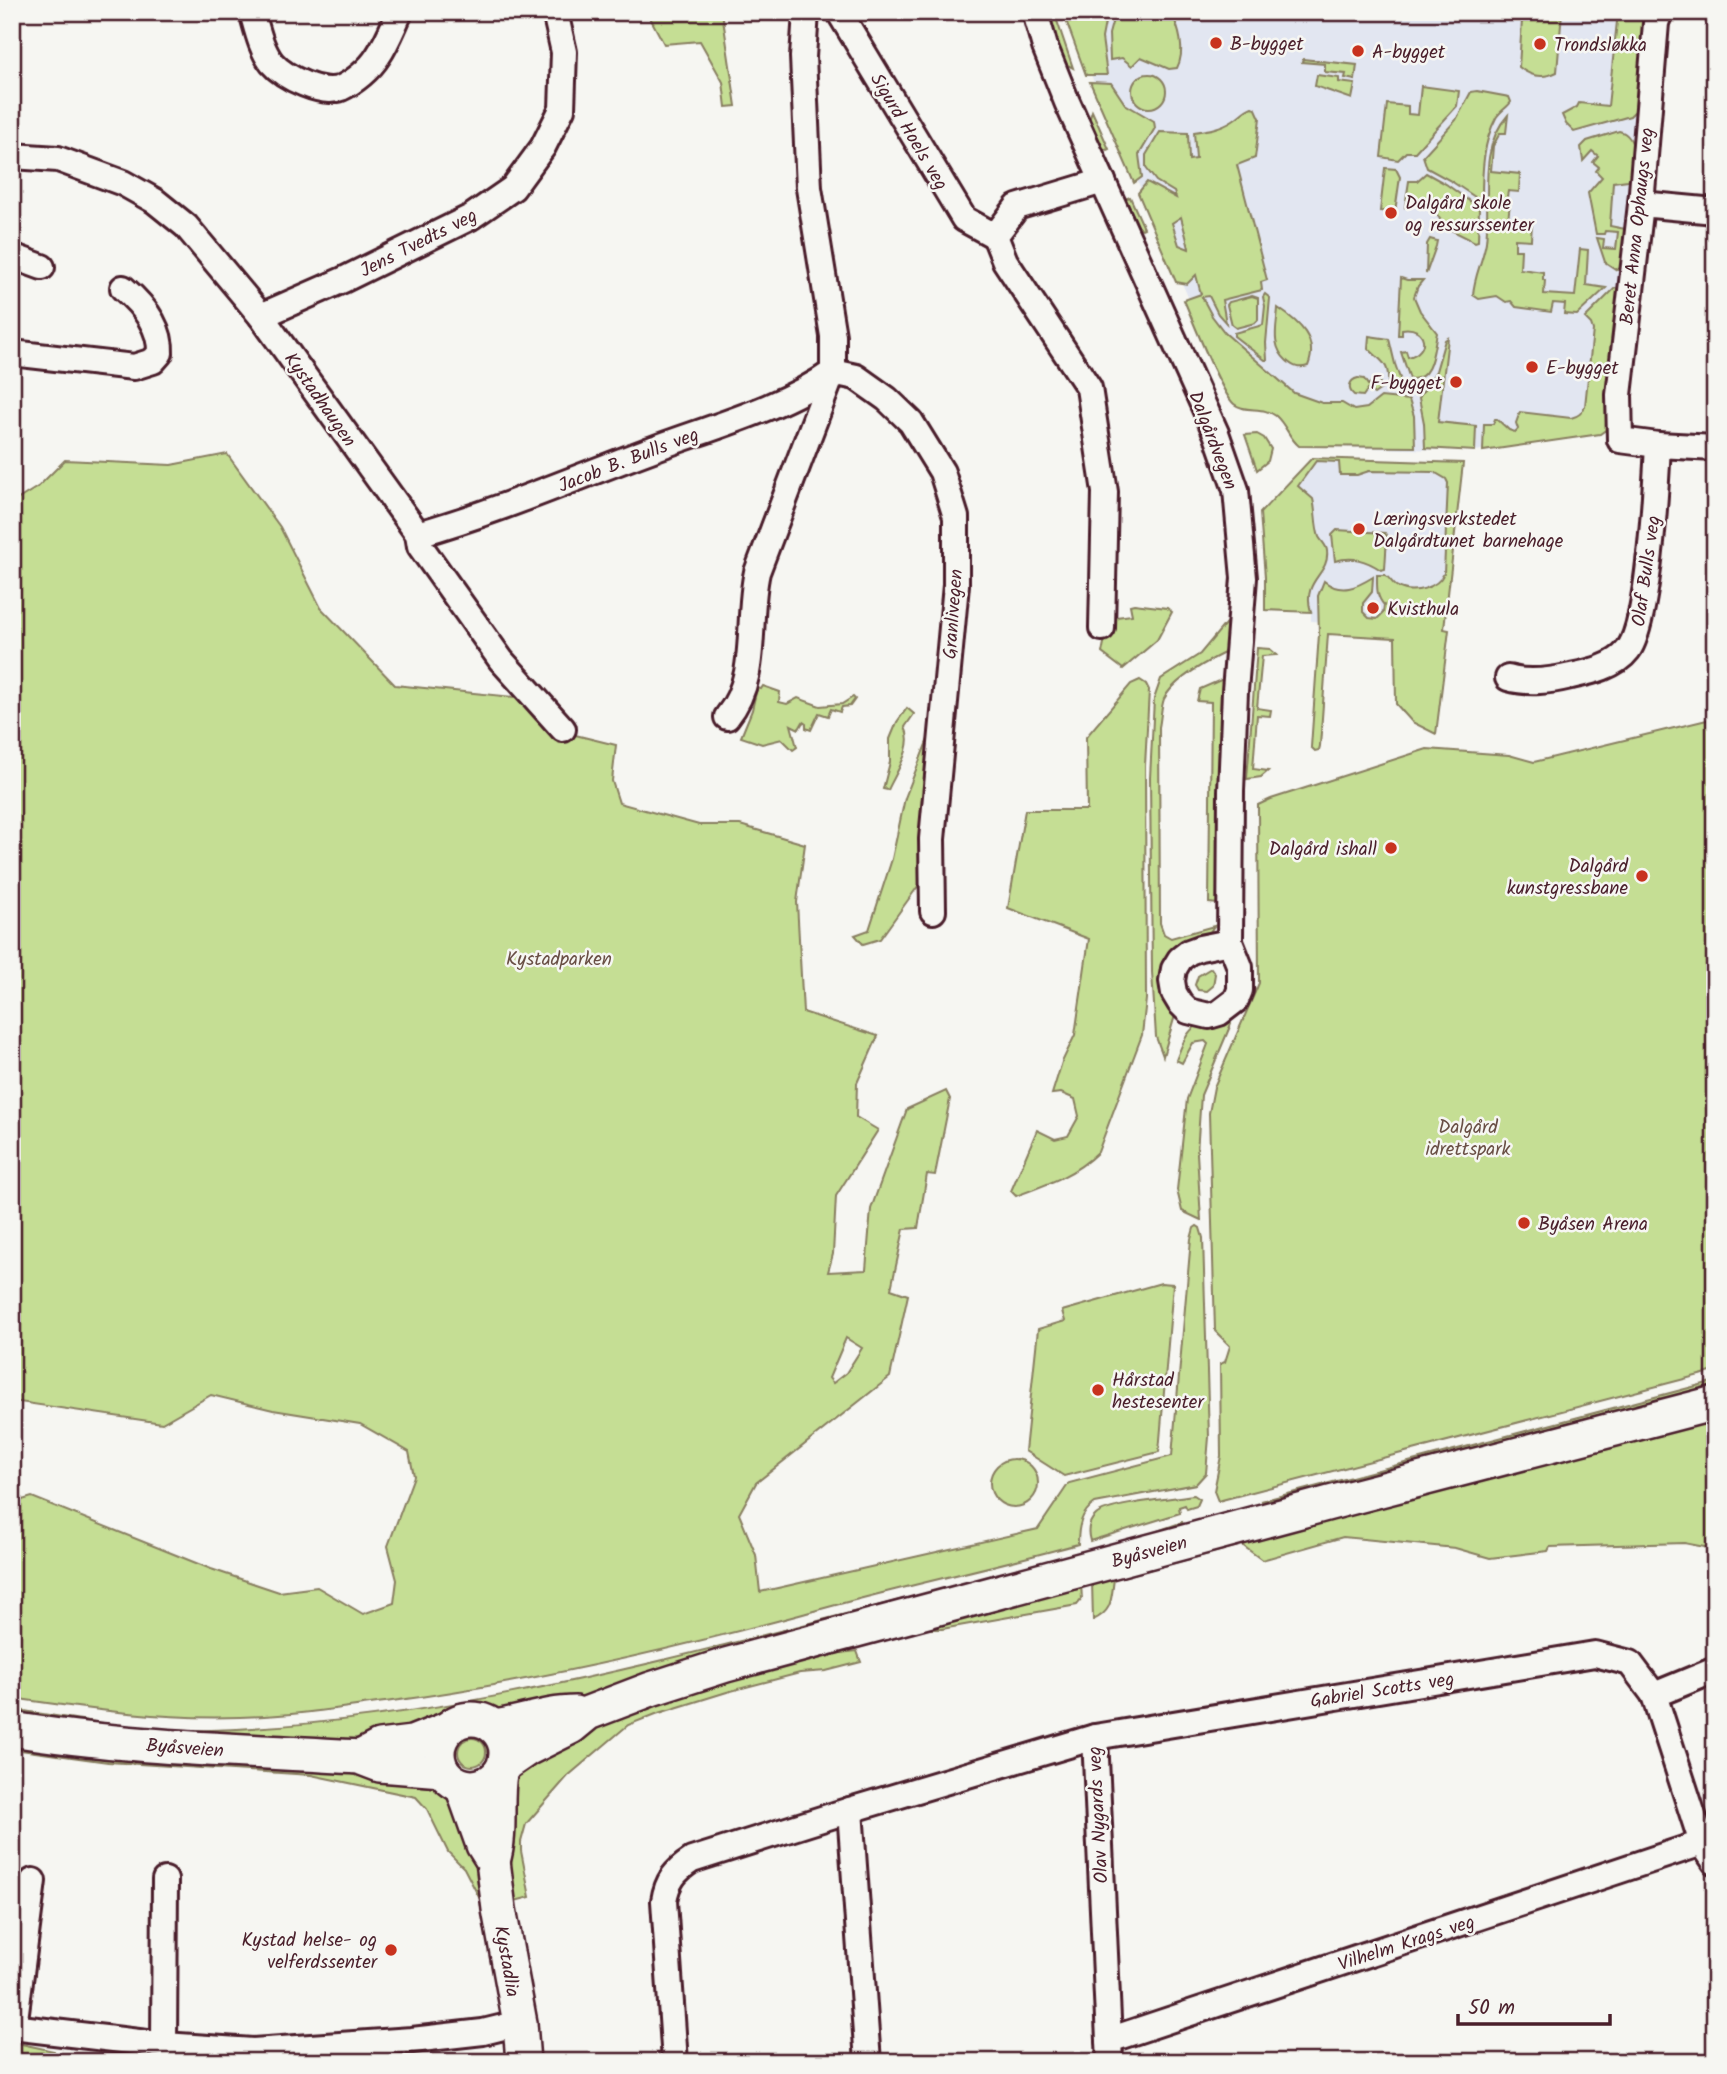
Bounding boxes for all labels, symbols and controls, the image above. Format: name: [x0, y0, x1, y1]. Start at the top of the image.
place label: B-bygget: [1230, 30, 1304, 60]
place label: Trondsløkka: [1554, 31, 1647, 61]
marker: B-bygget: [1208, 35, 1224, 51]
marker: Trondsløkka: [1532, 36, 1548, 52]
place label: A-bygget: [1372, 38, 1446, 68]
marker: A-bygget: [1350, 43, 1366, 59]
street label: Sigurd Hoels veg: [861, 68, 955, 196]
street label: Beret Anna Ophaugs veg: [1613, 126, 1663, 326]
place label: Dalgård skole og ressurssenter: [1405, 189, 1535, 241]
street label: Jens Tvedts veg: [355, 201, 483, 286]
marker: Dalgård skole og ressurssenter: [1383, 205, 1399, 221]
street label: Kystadhaugen: [276, 347, 363, 454]
place label: E-bygget: [1546, 354, 1619, 384]
marker: E-bygget: [1524, 359, 1540, 375]
place label: F-bygget: [1371, 369, 1443, 399]
marker: F-bygget: [1448, 374, 1464, 390]
street label: Dalgårdvegen: [1180, 387, 1245, 495]
street label: Jacob B. Bulls veg: [554, 420, 703, 501]
place label: Læringsverkstedet Dalgårdtunet barnehage: [1373, 505, 1564, 557]
street label: Olaf Bulls veg: [1624, 514, 1670, 629]
marker: Læringsverkstedet Dalgårdtunet barnehage: [1351, 521, 1367, 537]
street label: Granlivegen: [936, 568, 972, 660]
place label: Kvisthula: [1387, 595, 1459, 625]
marker: Kvisthula: [1365, 600, 1381, 616]
place label: Dalgård ishall: [1269, 835, 1377, 865]
marker: Dalgård ishall: [1383, 840, 1399, 856]
place label: Dalgård kunstgressbane: [1507, 852, 1629, 904]
marker: Dalgård kunstgressbane: [1634, 868, 1650, 884]
park label: Kystadparken: [506, 945, 612, 975]
park label: Dalgård idrettspark: [1426, 1113, 1511, 1165]
place label: Byåsen Arena: [1538, 1210, 1648, 1240]
marker: Byåsen Arena: [1516, 1215, 1532, 1231]
place label: Hårstad hestesenter: [1112, 1366, 1205, 1418]
marker: Hårstad hestesenter: [1090, 1382, 1106, 1398]
street label: Byåsveien: [1108, 1528, 1191, 1577]
street label: Gabriel Scotts veg: [1308, 1665, 1456, 1717]
street label: Byåsveien: [145, 1731, 225, 1767]
street label: Olav Nygards veg: [1080, 1745, 1118, 1884]
street label: Vilhelm Krags veg: [1334, 1908, 1479, 1980]
street label: Kystadlia: [485, 1923, 527, 1999]
place label: Kystad helse- og velferdssenter: [241, 1926, 379, 1978]
marker: Kystad helse- og velferdssenter: [383, 1942, 399, 1958]
scale bar: [1458, 1983, 1610, 2027]
text: 50 m: [1468, 1992, 1515, 2025]

